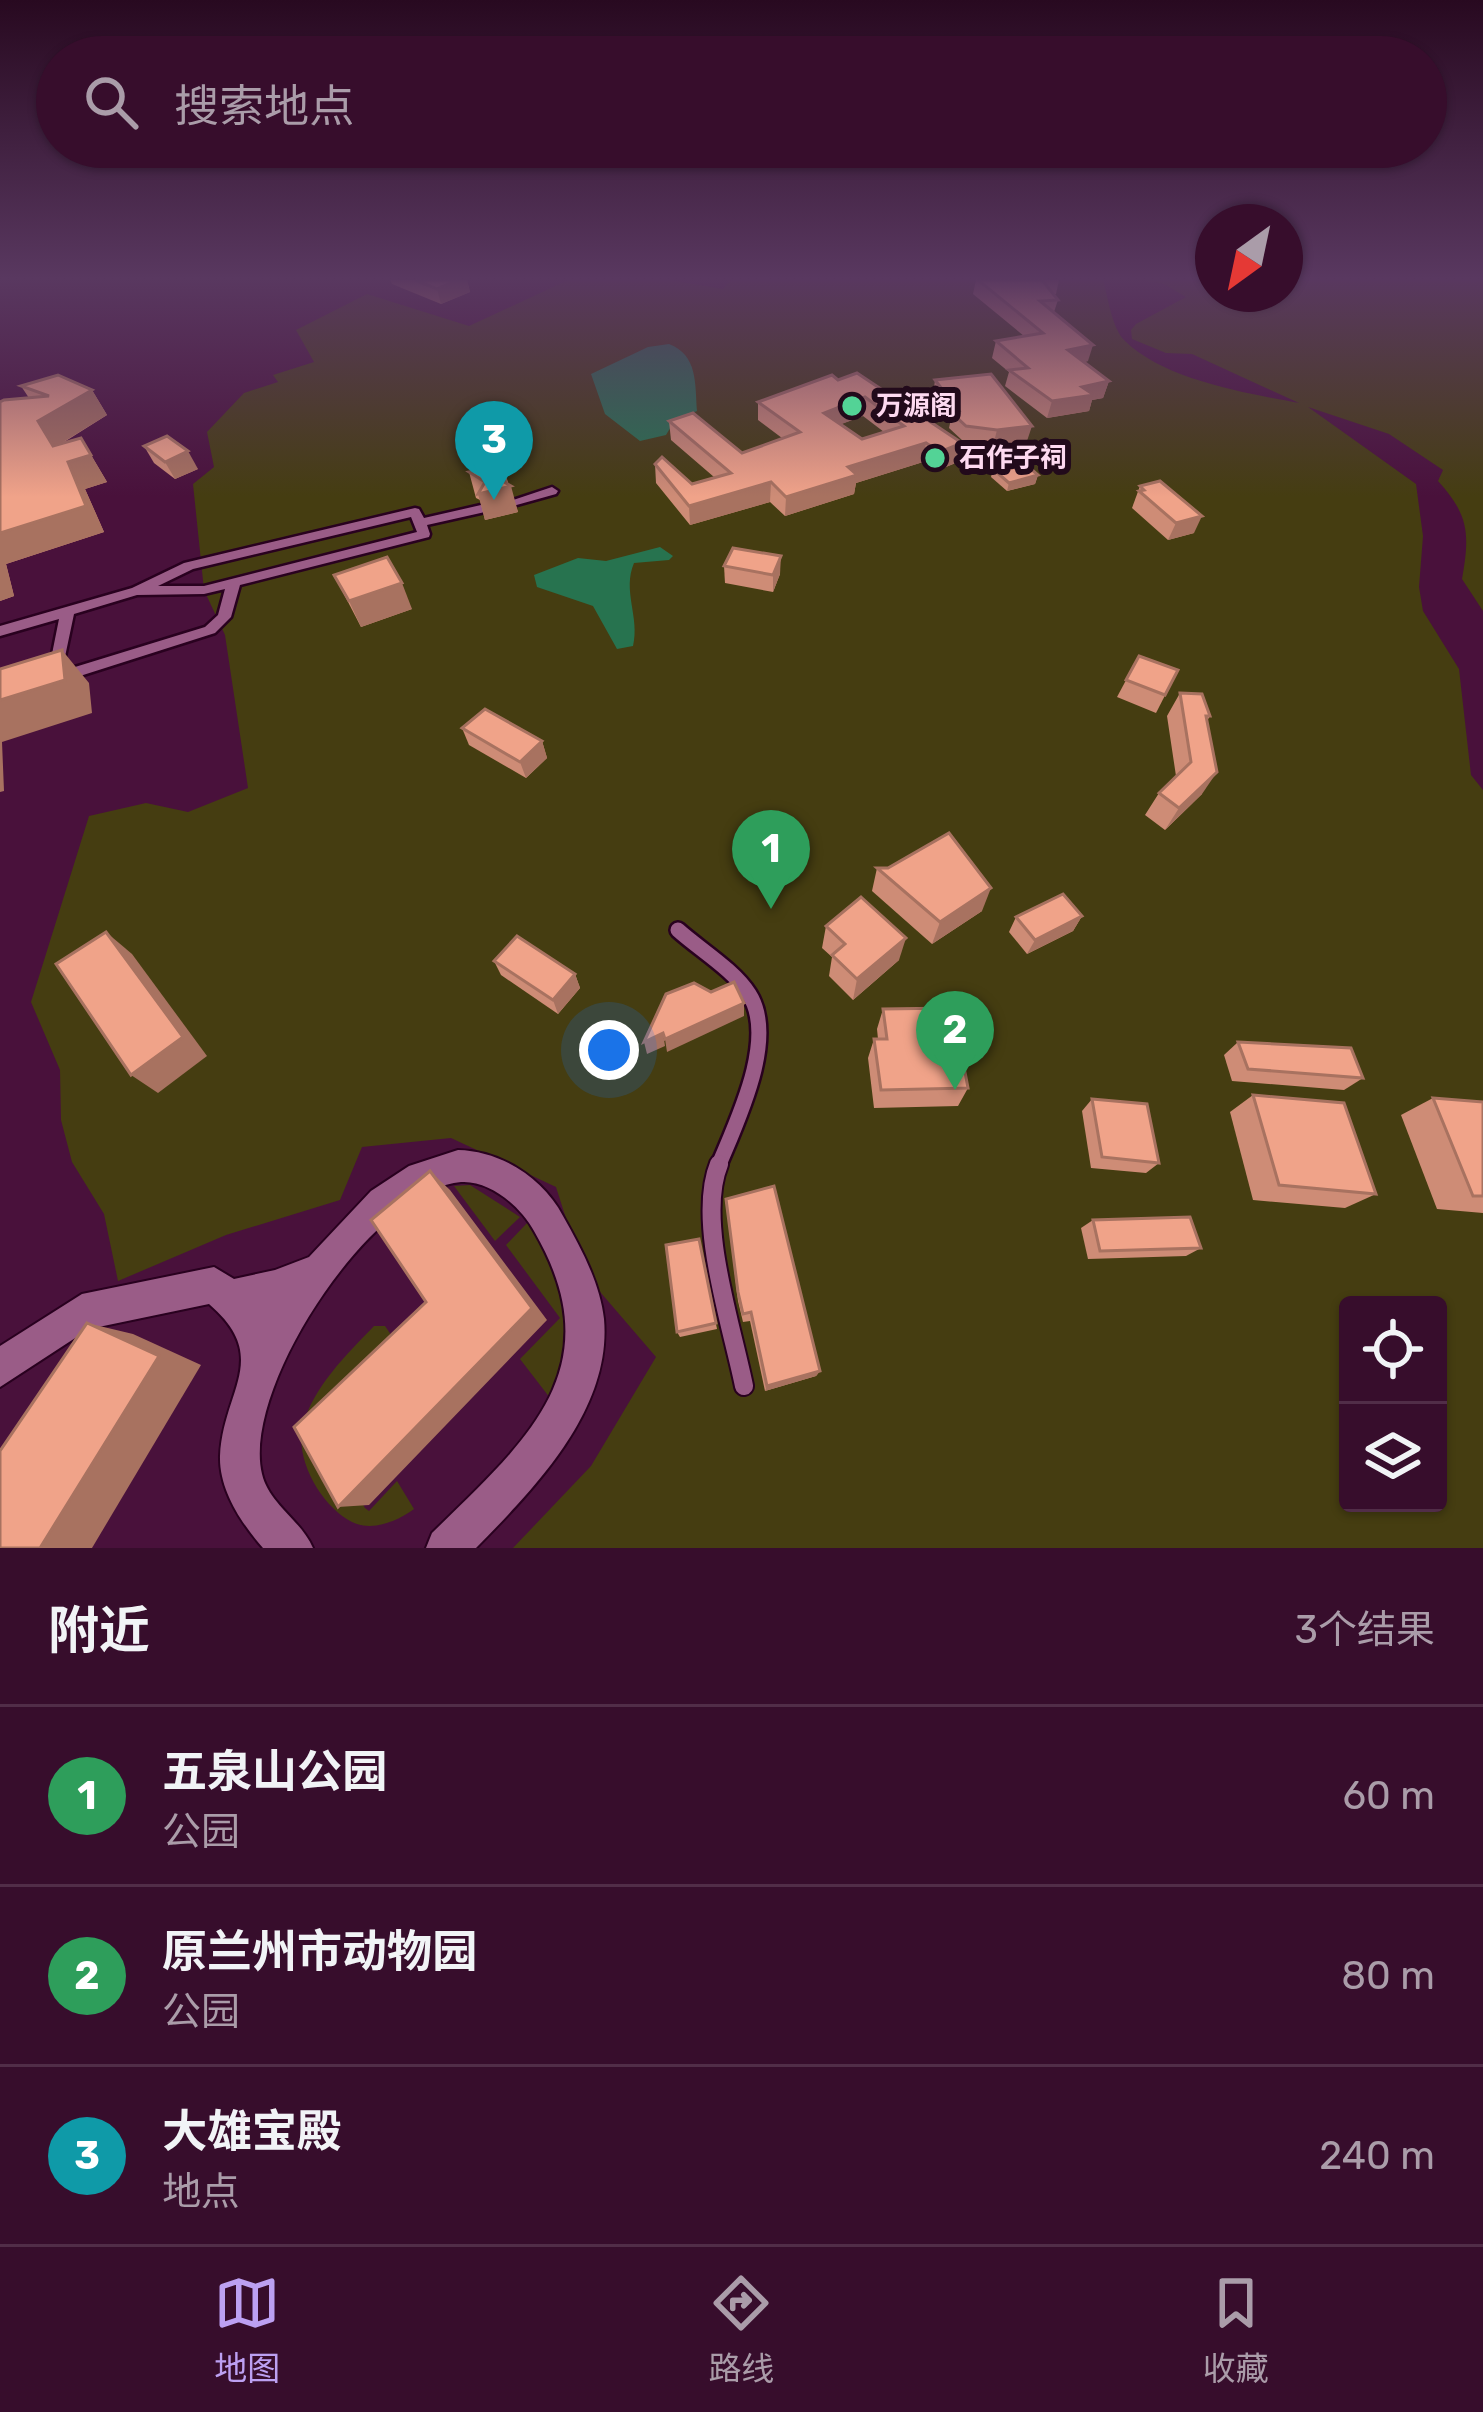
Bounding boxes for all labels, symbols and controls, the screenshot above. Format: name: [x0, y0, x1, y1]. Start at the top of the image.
search box: [36, 36, 1447, 168]
icon: search: [78, 69, 144, 135]
text: 搜索地点: [174, 80, 354, 133]
north arrow: [1195, 204, 1303, 312]
place label: 万源阁: [876, 390, 957, 422]
marker: 万源阁: [839, 393, 865, 419]
pin: 3: [455, 401, 533, 500]
place label: 石作子祠: [959, 442, 1067, 474]
marker: 石作子祠: [922, 445, 948, 471]
pin: 1: [732, 810, 810, 909]
pin: 2: [916, 991, 994, 1090]
your location: [579, 1020, 639, 1080]
map controls: [1339, 1296, 1447, 1512]
button: locate: [1339, 1296, 1447, 1404]
button: layers: [1339, 1404, 1447, 1512]
text: 附近: [48, 1600, 150, 1661]
text: 3个结果: [1295, 1607, 1435, 1653]
text: 五泉山公园: [162, 1745, 387, 1798]
text: 1: [77, 1773, 97, 1819]
text: 60 m: [1342, 1773, 1435, 1819]
text: 公园: [162, 1809, 240, 1855]
text: 原兰州市动物园: [162, 1925, 477, 1978]
text: 2: [74, 1953, 100, 1999]
text: 80 m: [1341, 1953, 1435, 1999]
text: 公园: [162, 1989, 240, 2035]
text: 大雄宝殿: [162, 2105, 342, 2158]
text: 3: [74, 2133, 100, 2179]
text: 240 m: [1319, 2133, 1435, 2179]
text: 地点: [162, 2169, 240, 2215]
tab: 地图: [214, 2270, 280, 2390]
tab: 路线: [708, 2270, 774, 2390]
tab: 收藏: [1203, 2270, 1269, 2390]

